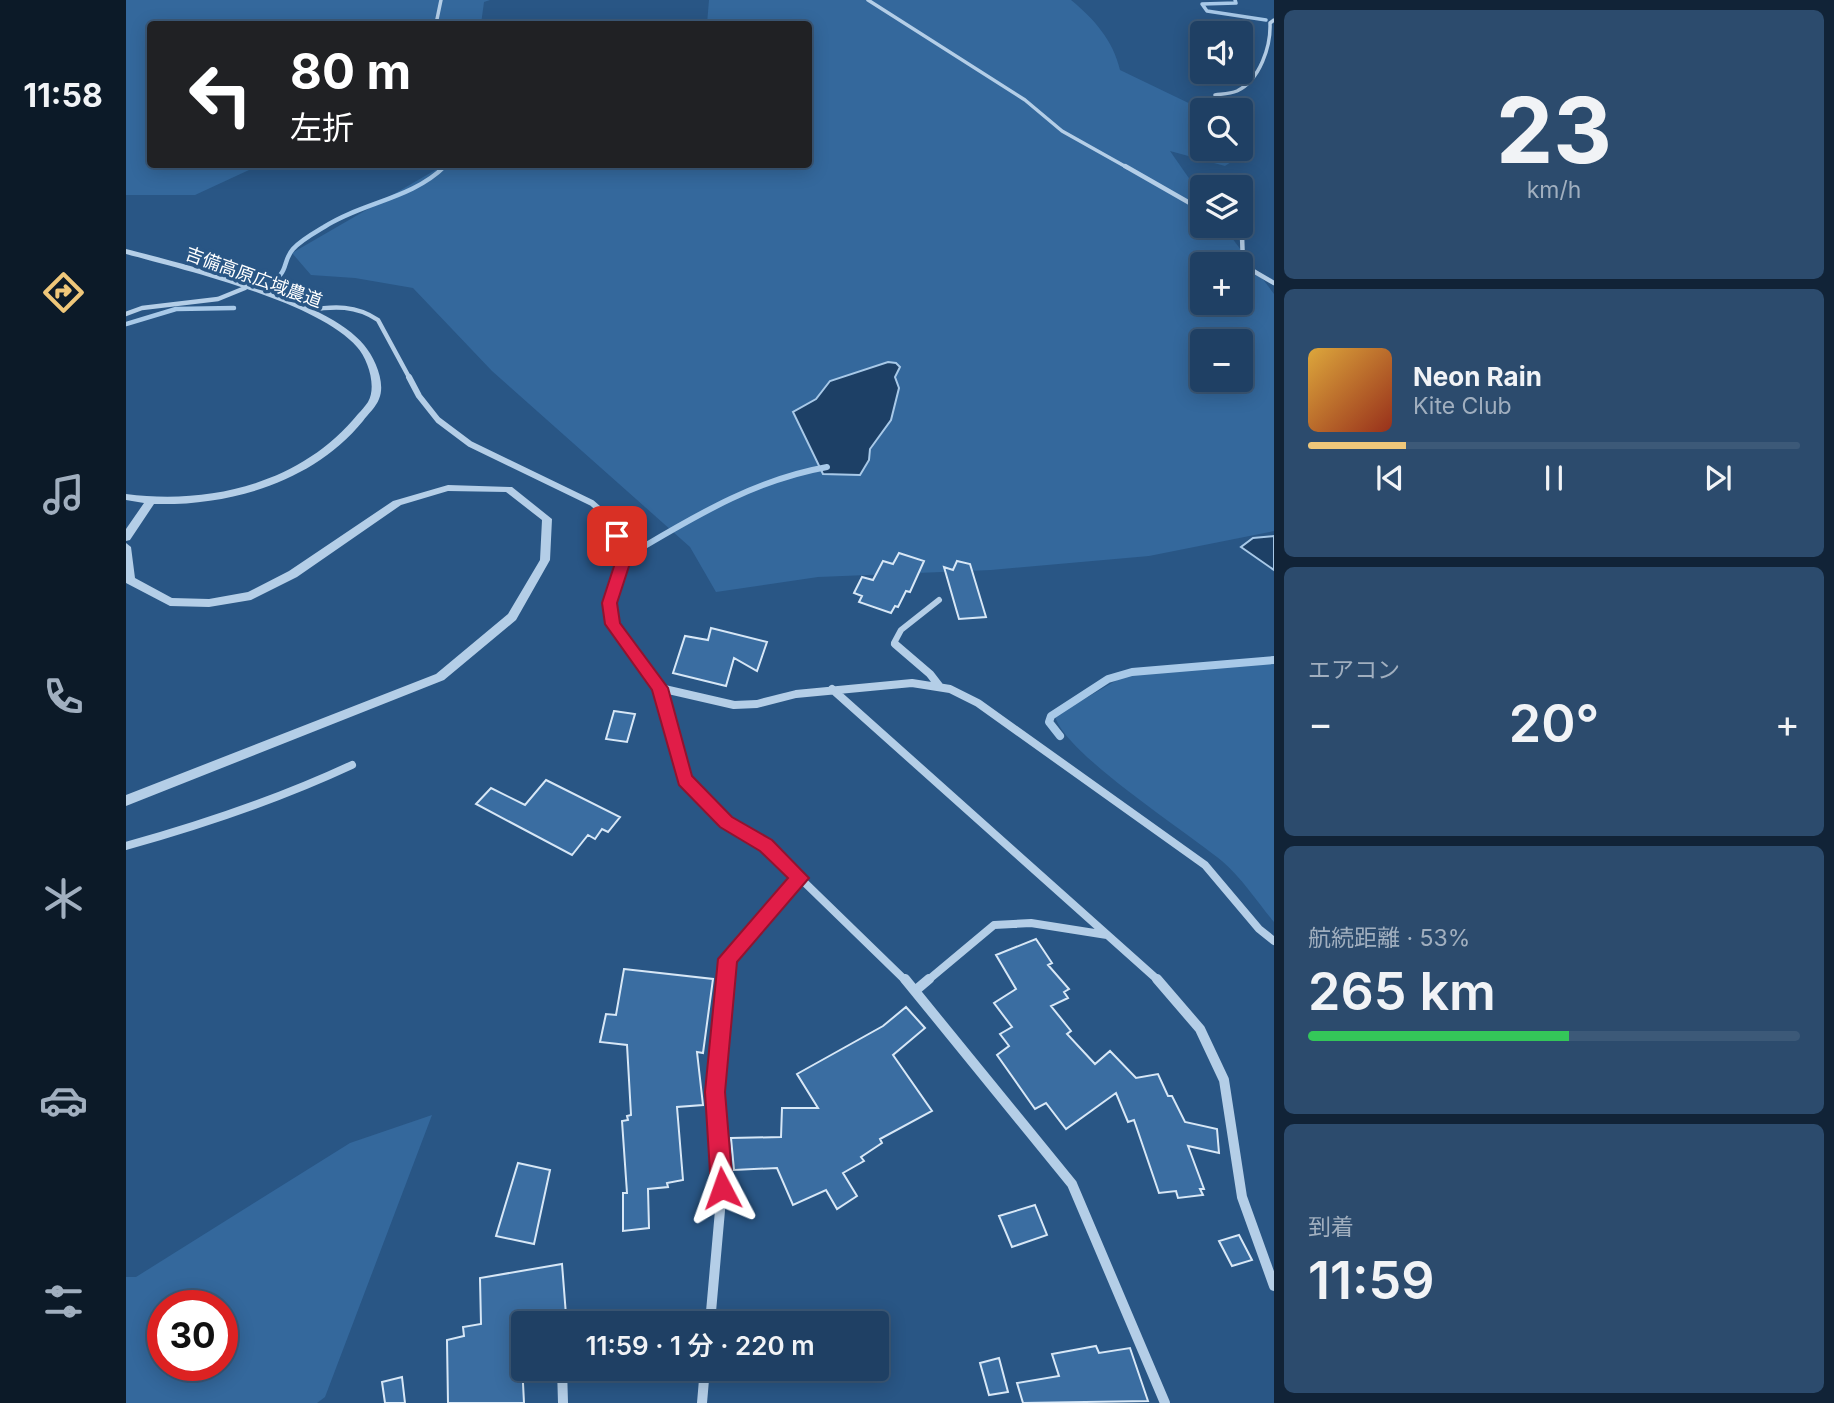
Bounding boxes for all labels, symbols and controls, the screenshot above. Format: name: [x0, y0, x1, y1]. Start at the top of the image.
map controls: [1190, 21, 1253, 392]
button: sound: [1190, 21, 1253, 84]
text: 80 m: [290, 42, 411, 101]
icon: left: [175, 49, 266, 140]
text: 23: [1496, 75, 1612, 185]
text: 11:58: [23, 76, 103, 115]
button: search: [1190, 98, 1253, 161]
text: 左折: [290, 108, 354, 147]
button: layers: [1190, 175, 1253, 238]
text: km/h: [1527, 176, 1581, 204]
street label: 吉備高原広域農道: [183, 243, 325, 311]
button: +: [1190, 252, 1253, 315]
icon: directions: [39, 268, 88, 317]
button: −: [1190, 329, 1253, 392]
text: Neon Rain: [1413, 361, 1542, 392]
text: Kite Club: [1413, 392, 1512, 420]
icon: previous: [1371, 459, 1409, 497]
icon: pause: [1535, 459, 1573, 497]
icon: next: [1699, 459, 1737, 497]
icon: music: [39, 470, 88, 519]
pin: [587, 506, 647, 566]
icon: arrive: [598, 517, 636, 555]
text: エアコン: [1308, 656, 1400, 684]
icon: phone: [39, 672, 88, 721]
text: 20°: [1509, 692, 1599, 755]
text: −: [1308, 700, 1333, 746]
text: +: [1775, 700, 1800, 746]
icon: climate: [39, 874, 88, 923]
text: 航続距離 · 53%: [1308, 924, 1470, 952]
text: 265 km: [1308, 960, 1496, 1023]
icon: car: [39, 1076, 88, 1125]
position arrow: [685, 1151, 759, 1225]
text: 到着: [1308, 1213, 1354, 1241]
text: 11:59: [1308, 1249, 1435, 1312]
icon: filters: [39, 1277, 88, 1326]
speed limit sign: 30: [147, 1290, 238, 1381]
text: 11:59 · 1 分 · 220 m: [585, 1330, 815, 1361]

